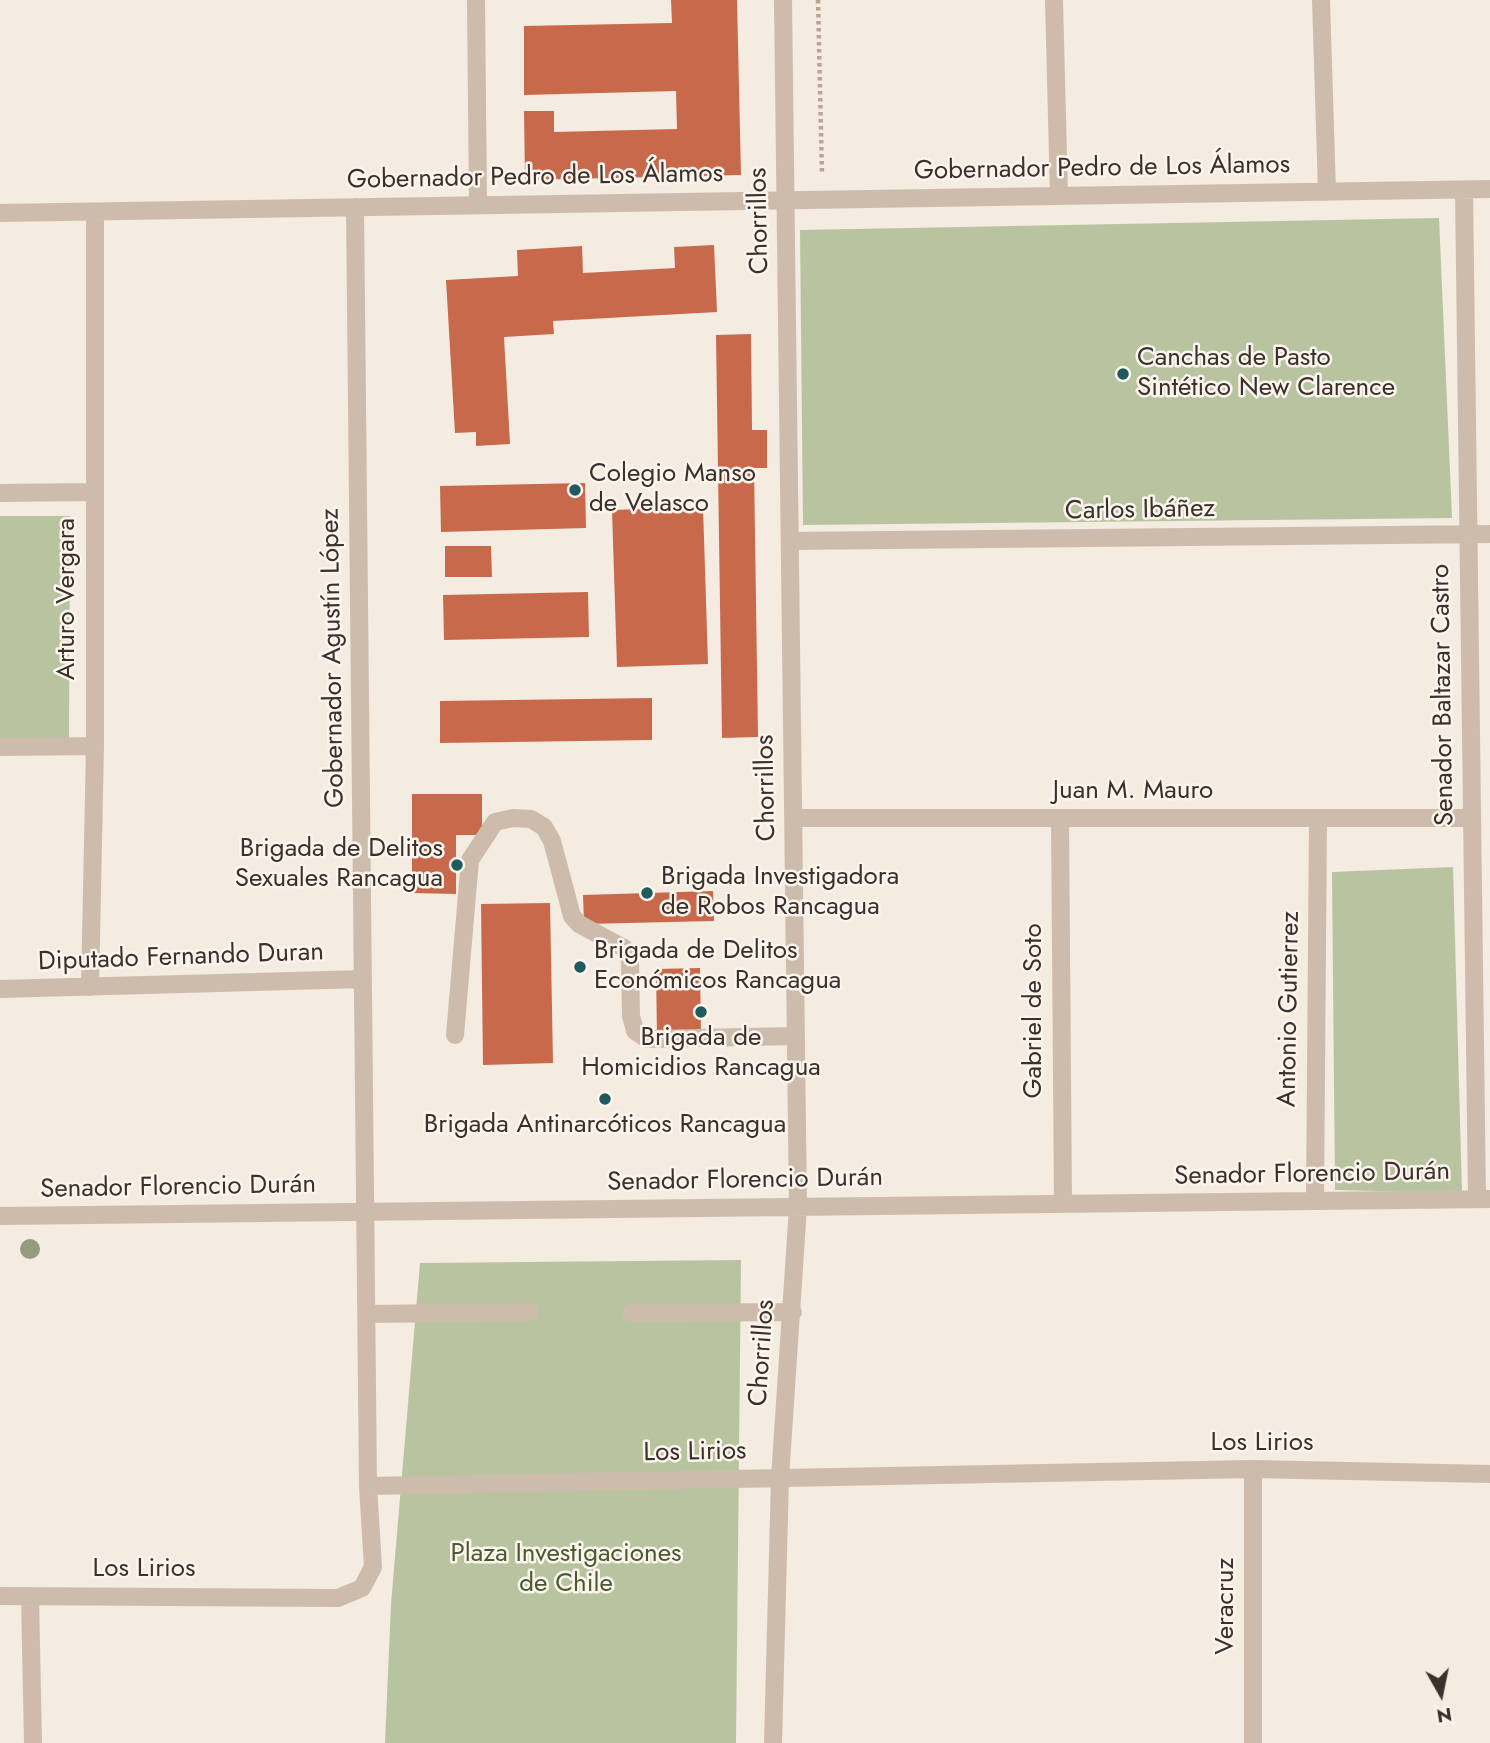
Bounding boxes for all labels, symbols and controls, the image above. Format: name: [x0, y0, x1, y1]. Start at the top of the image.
street label: Gobernador Pedro de Los Álamos: [914, 150, 1290, 188]
street label: Gobernador Pedro de Los Álamos: [347, 159, 723, 197]
street label: Chorrillos: [743, 167, 777, 275]
place label: Canchas de Pasto Sintético New Clarence: [1137, 343, 1395, 404]
marker: Canchas de Pasto Sintético New Clarence: [1115, 366, 1131, 382]
place label: Colegio Manso de Velasco: [589, 459, 756, 520]
marker: Colegio Manso de Velasco: [567, 482, 583, 498]
street label: Carlos Ibáñez: [1065, 494, 1215, 528]
street label: Gobernador Agustín López: [316, 508, 352, 808]
street label: Arturo Vergara: [52, 518, 84, 680]
street label: Senador Baltazar Castro: [1426, 564, 1462, 826]
street label: Chorrillos: [750, 734, 784, 842]
street label: Juan M. Mauro: [1053, 776, 1213, 808]
place label: Brigada de Delitos Sexuales Rancagua: [235, 834, 443, 896]
marker: Brigada de Delitos Sexuales Rancagua: [449, 857, 465, 873]
place label: Brigada Investigadora de Robos Rancagua: [661, 862, 899, 924]
marker: Brigada Investigadora de Robos Rancagua: [639, 885, 655, 901]
street label: Antonio Gutierrez: [1273, 911, 1307, 1107]
street label: Gabriel de Soto: [1019, 923, 1051, 1099]
place label: Brigada de Delitos Económicos Rancagua: [594, 936, 841, 998]
street label: Diputado Fernando Duran: [38, 937, 324, 979]
marker: Brigada de Delitos Económicos Rancagua: [572, 959, 588, 975]
marker: Brigada de Homicidios Rancagua: [693, 1004, 709, 1020]
place label: Brigada de Homicidios Rancagua: [581, 1023, 821, 1084]
marker: Brigada Antinarcóticos Rancagua: [597, 1091, 613, 1107]
place label: Brigada Antinarcóticos Rancagua: [424, 1110, 786, 1142]
street label: Senador Florencio Durán: [1174, 1157, 1450, 1193]
street label: Senador Florencio Durán: [607, 1163, 883, 1199]
street label: Senador Florencio Durán: [40, 1170, 316, 1206]
street label: Chorrillos: [744, 1299, 782, 1407]
street label: Los Lirios: [1211, 1428, 1313, 1460]
street label: Los Lirios: [643, 1437, 747, 1469]
park label: Plaza Investigaciones de Chile: [450, 1539, 682, 1600]
street label: Los Lirios: [93, 1554, 195, 1586]
street label: Veracruz: [1211, 1558, 1243, 1654]
north arrow: [1406, 1659, 1476, 1729]
text: N: [1435, 1701, 1454, 1730]

